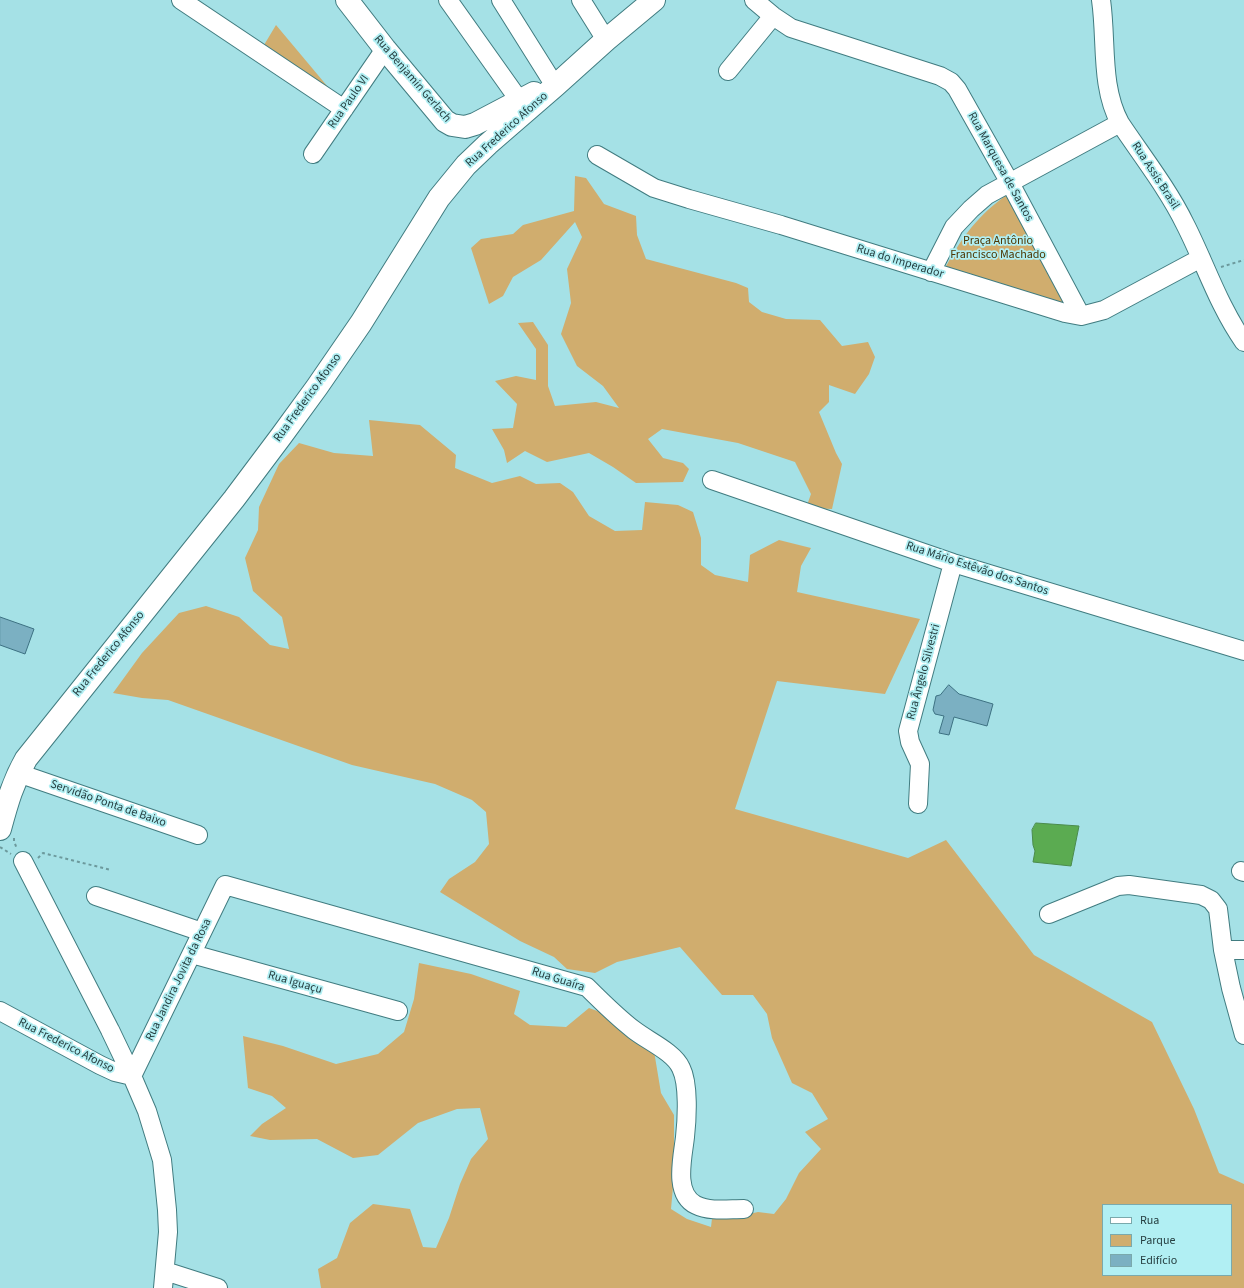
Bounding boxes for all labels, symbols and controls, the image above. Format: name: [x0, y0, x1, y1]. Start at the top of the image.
street label: Rua Benjamin Gerlach: [370, 32, 454, 126]
street label: Rua Paulo VI: [325, 72, 373, 132]
street label: Rua Frederico Afonso: [463, 89, 551, 171]
street label: Rua Marquesa de Santos: [964, 110, 1036, 224]
street label: Rua Assis Brasil: [1128, 140, 1182, 212]
park label: Praça Antônio Francisco Machado: [950, 234, 1046, 262]
street label: Rua do Imperador: [855, 242, 945, 282]
street label: Rua Frederico Afonso: [271, 351, 345, 445]
street label: Rua Mário Estêvão dos Santos: [904, 539, 1050, 599]
street label: Rua Frederico Afonso: [70, 608, 148, 700]
street label: Rua Ângelo Silvestri: [904, 623, 944, 721]
street label: Servidão Ponta de Baixo: [48, 777, 168, 831]
street label: Rua Jandira Jovita da Rosa: [143, 916, 215, 1044]
street label: Rua Guaíra: [530, 965, 586, 995]
street label: Rua Iguaçu: [266, 968, 324, 998]
street label: Rua Frederico Afonso: [16, 1016, 116, 1076]
legend: [1102, 1204, 1232, 1276]
text: Rua: [1140, 1212, 1159, 1229]
text: Parque: [1140, 1232, 1176, 1249]
text: Edifício: [1140, 1252, 1177, 1269]

